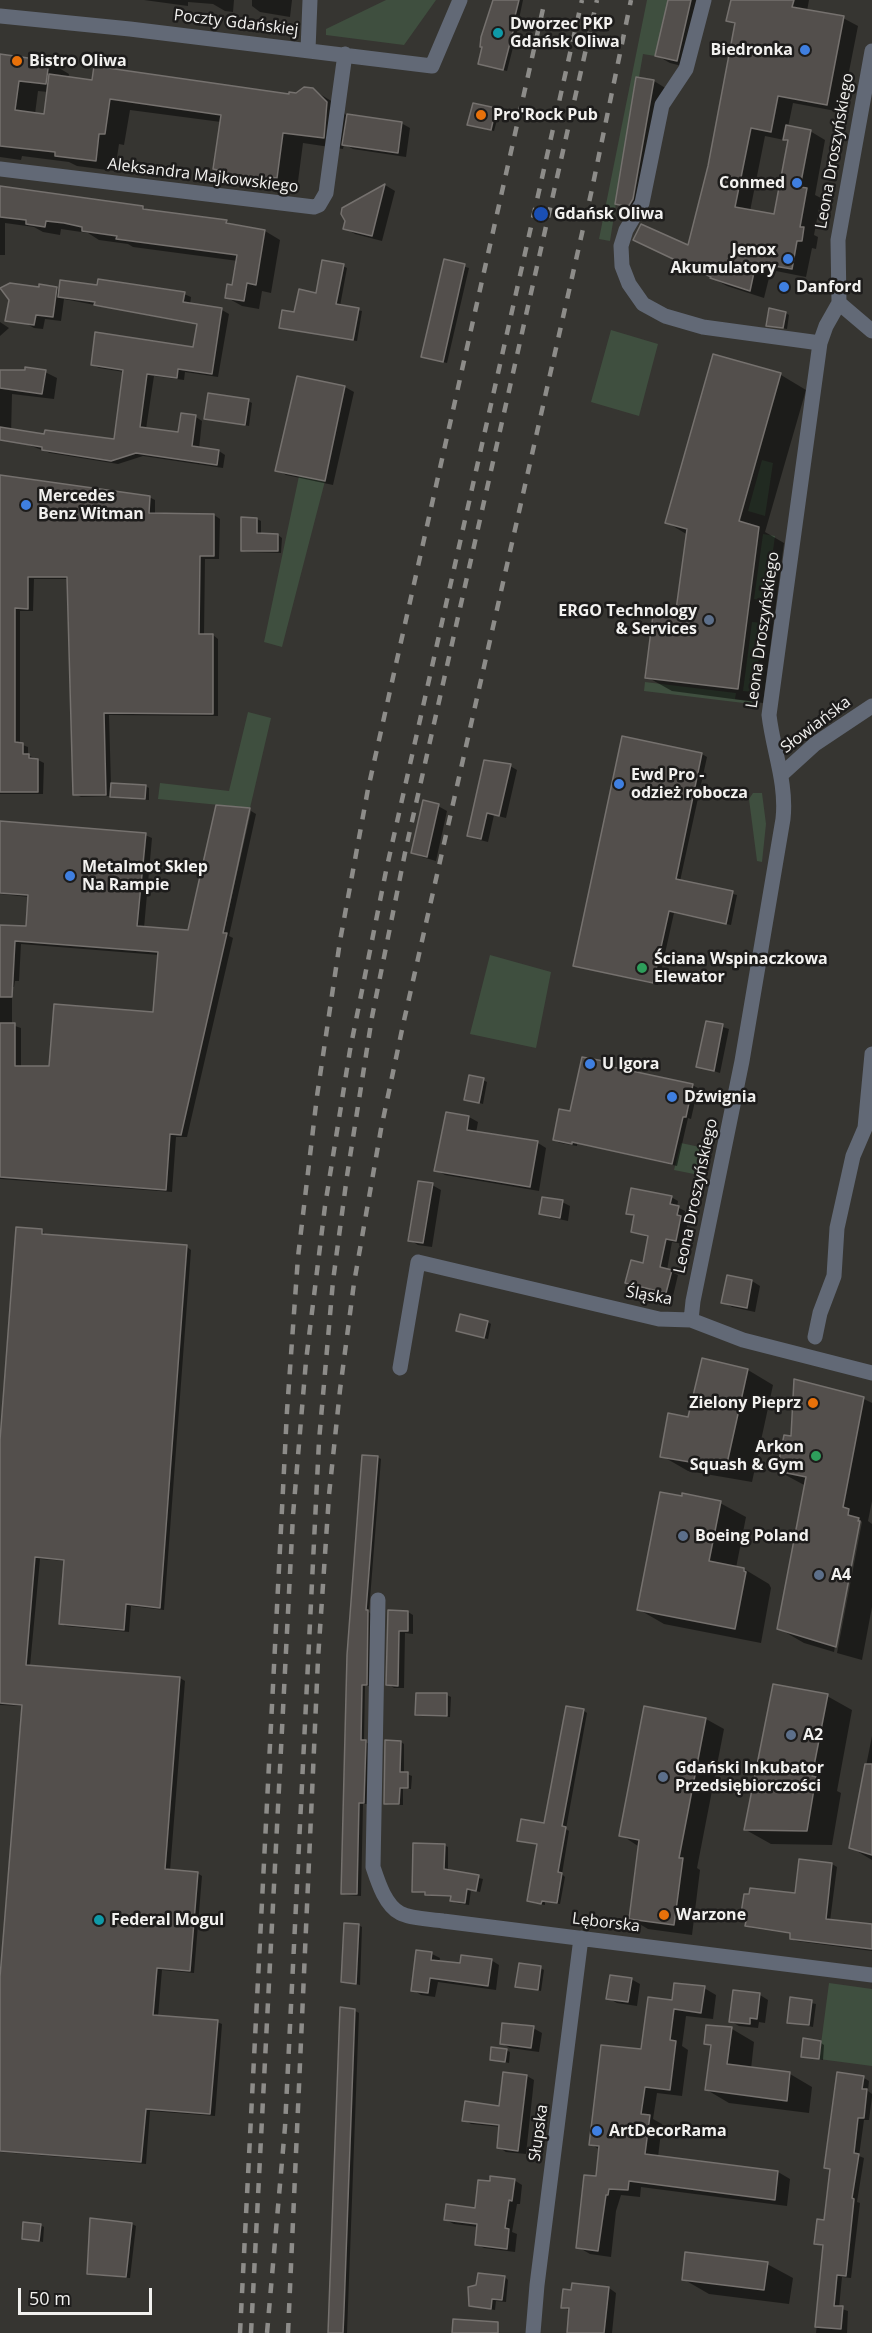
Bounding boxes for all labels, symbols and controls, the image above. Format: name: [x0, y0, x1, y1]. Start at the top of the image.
street label: Poczty Gdańskiej: [173, 6, 299, 40]
place label: Dworzec PKP Gdańsk Oliwa: [510, 14, 620, 52]
marker: Dworzec PKP Gdańsk Oliwa: [491, 26, 505, 40]
place label: Biedronka: [711, 40, 793, 60]
marker: Biedronka: [798, 43, 812, 57]
place label: Bistro Oliwa: [29, 51, 127, 71]
marker: Bistro Oliwa: [10, 54, 24, 68]
street label: Leona Droszyńskiego: [812, 72, 858, 230]
place label: Pro'Rock Pub: [493, 105, 598, 125]
marker: Pro'Rock Pub: [474, 108, 488, 122]
street label: Aleksandra Majkowskiego: [106, 155, 300, 197]
place label: Conmed: [719, 173, 785, 193]
marker: Conmed: [790, 176, 804, 190]
place label: Gdańsk Oliwa: [554, 204, 664, 224]
marker: Gdańsk Oliwa: [532, 205, 550, 223]
place label: Jenox Akumulatory: [671, 240, 776, 278]
marker: Jenox Akumulatory: [781, 252, 795, 266]
place label: Danford: [796, 277, 862, 297]
marker: Danford: [777, 280, 791, 294]
place label: Mercedes Benz Witman: [38, 486, 144, 524]
marker: Mercedes Benz Witman: [19, 498, 33, 512]
street label: Leona Droszyńskiego: [743, 550, 783, 710]
place label: ERGO Technology & Services: [558, 601, 697, 639]
marker: ERGO Technology & Services: [702, 613, 716, 627]
street label: Słowiańska: [777, 693, 855, 757]
place label: Ewd Pro - odzież robocza: [631, 765, 748, 803]
marker: Ewd Pro - odzież robocza: [612, 777, 626, 791]
place label: Metalmot Sklep Na Rampie: [82, 857, 208, 895]
marker: Metalmot Sklep Na Rampie: [63, 869, 77, 883]
place label: Ściana Wspinaczkowa Elewator: [654, 949, 828, 987]
marker: Ściana Wspinaczkowa Elewator: [635, 961, 649, 975]
place label: U Igora: [602, 1054, 659, 1074]
marker: U Igora: [583, 1057, 597, 1071]
place label: Dźwignia: [684, 1087, 756, 1107]
marker: Dźwignia: [665, 1090, 679, 1104]
street label: Leona Droszyńskiego: [670, 1117, 722, 1275]
street label: Śląska: [624, 1282, 674, 1310]
place label: Zielony Pieprz: [689, 1393, 801, 1413]
marker: Zielony Pieprz: [806, 1396, 820, 1410]
place label: Arkon Squash & Gym: [690, 1437, 804, 1475]
marker: Arkon Squash & Gym: [809, 1449, 823, 1463]
place label: Boeing Poland: [695, 1526, 809, 1546]
marker: Boeing Poland: [676, 1529, 690, 1543]
place label: A4: [831, 1565, 851, 1585]
marker: A4: [812, 1568, 826, 1582]
place label: A2: [803, 1725, 823, 1745]
marker: A2: [784, 1728, 798, 1742]
place label: Gdański Inkubator Przedsiębiorczości: [675, 1758, 824, 1796]
marker: Gdański Inkubator Przedsiębiorczości: [656, 1770, 670, 1784]
place label: Warzone: [676, 1905, 746, 1925]
marker: Warzone: [657, 1908, 671, 1922]
street label: Lęborska: [571, 1909, 641, 1937]
place label: Federal Mogul: [111, 1910, 224, 1930]
marker: Federal Mogul: [92, 1913, 106, 1927]
street label: Słupska: [526, 2103, 552, 2163]
place label: ArtDecorRama: [609, 2121, 727, 2141]
marker: ArtDecorRama: [590, 2124, 604, 2138]
scale bar: [21, 2276, 154, 2314]
text: 50 m: [29, 2286, 71, 2310]

